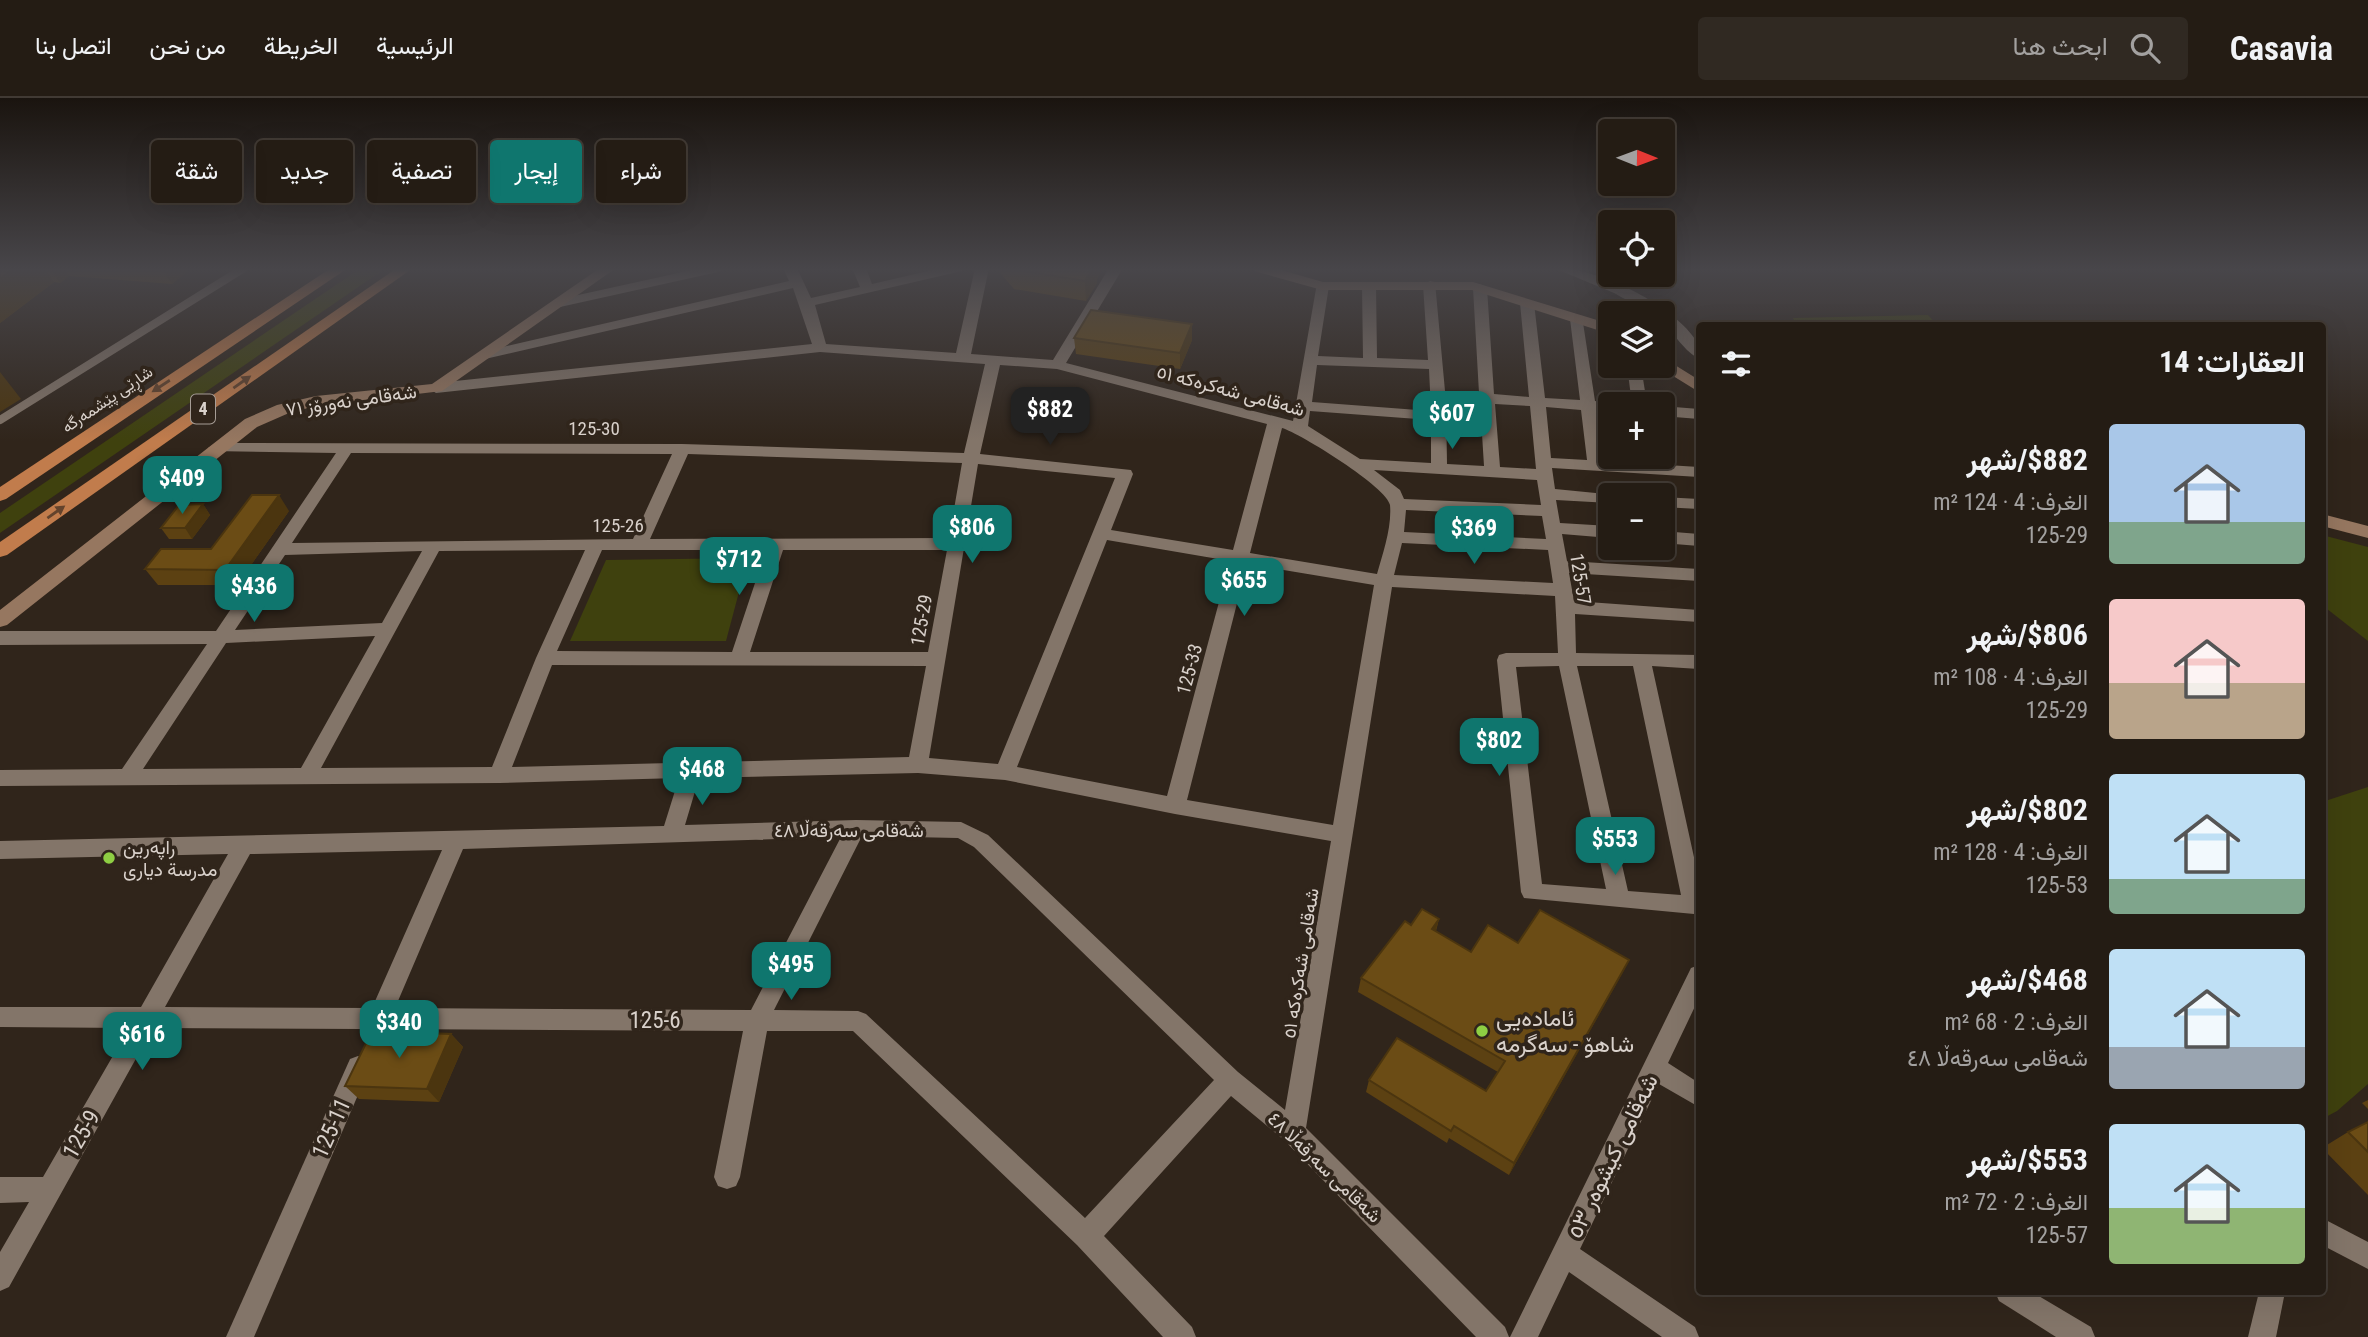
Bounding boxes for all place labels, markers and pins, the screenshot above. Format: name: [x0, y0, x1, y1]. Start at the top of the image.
pin: $882: [1009, 388, 1091, 447]
pin: $607: [1411, 392, 1493, 451]
pin: $409: [141, 456, 223, 516]
pin: $806: [931, 505, 1013, 565]
pin: $369: [1433, 506, 1515, 566]
pin: $712: [698, 538, 780, 597]
pin: $655: [1203, 559, 1285, 618]
pin: $436: [213, 564, 295, 624]
pin: $802: [1458, 718, 1540, 778]
pin: $468: [661, 748, 743, 807]
pin: $553: [1574, 818, 1656, 877]
place label: ڕاپەڕین مدرسة ديارى: [123, 836, 217, 881]
marker: ڕاپەڕین مدرسة ديارى: [101, 850, 117, 866]
pin: $495: [750, 942, 832, 1002]
pin: $340: [358, 1000, 440, 1060]
place label: ئامادەیی شاهۆ - سەگرمە: [1496, 1005, 1634, 1059]
pin: $616: [101, 1012, 183, 1072]
marker: ئامادەیی شاهۆ - سەگرمە: [1474, 1023, 1490, 1039]

